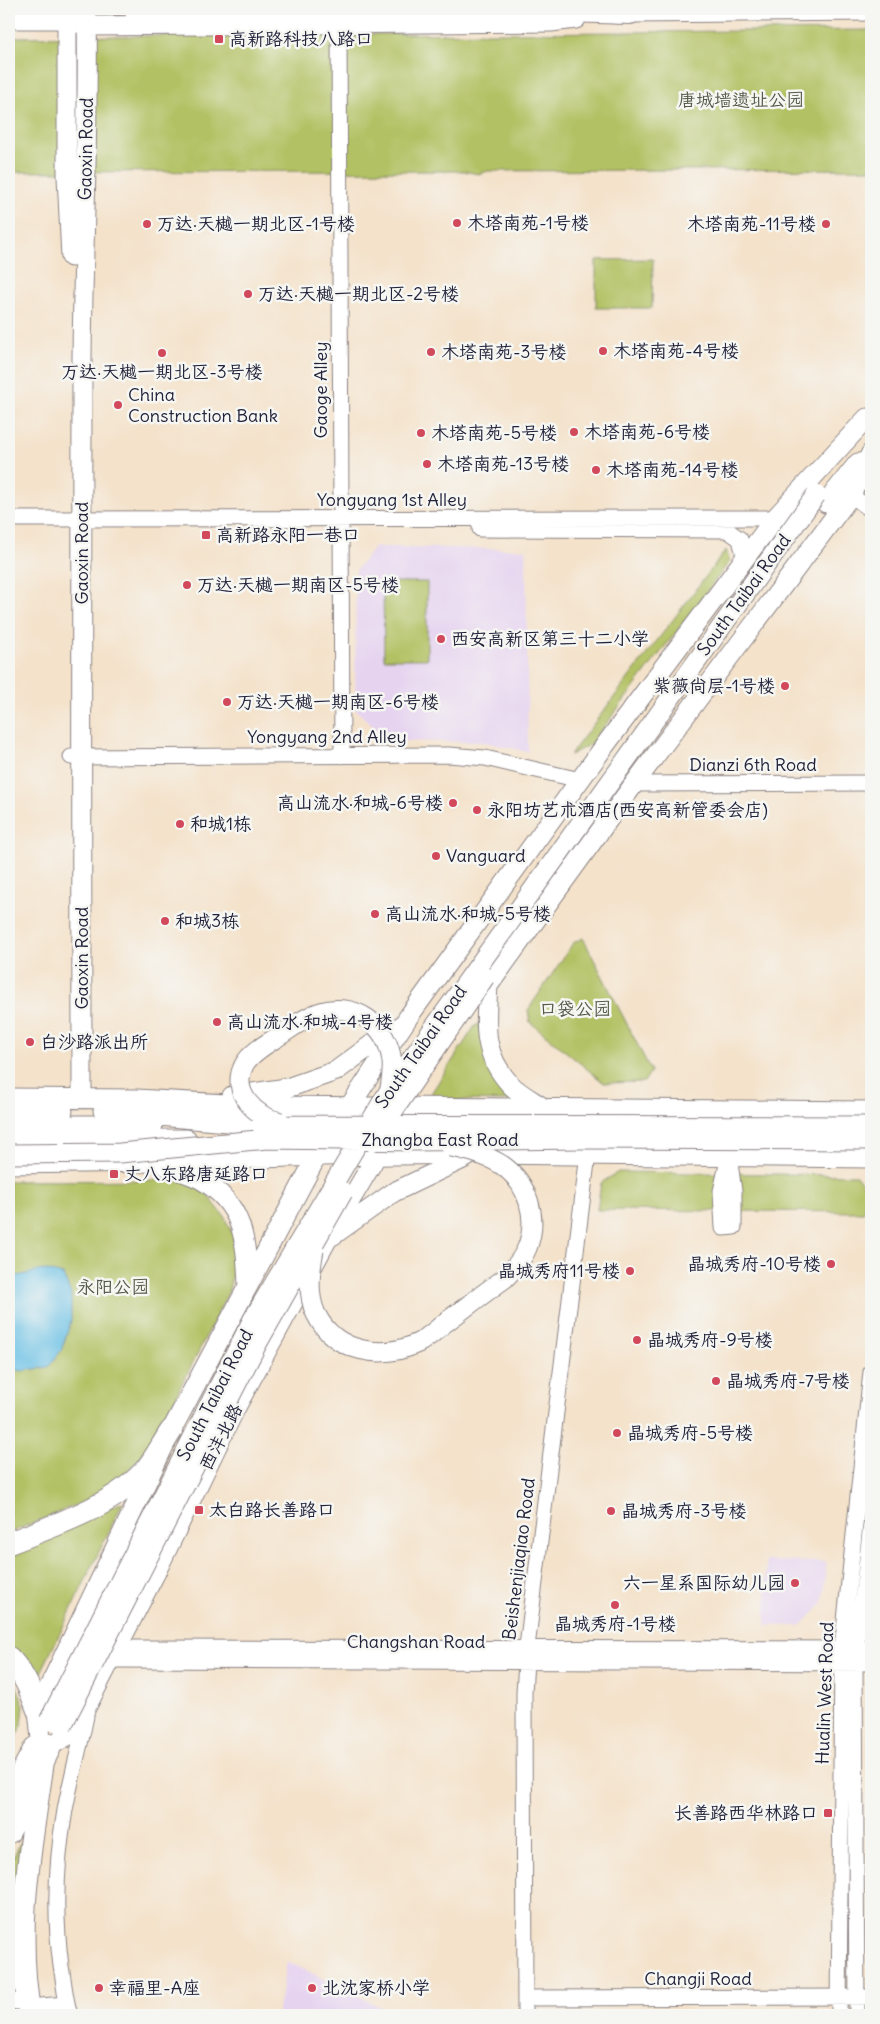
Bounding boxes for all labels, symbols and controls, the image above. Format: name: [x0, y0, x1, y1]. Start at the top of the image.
place label: 高新路科技八路口: [229, 27, 373, 50]
marker: 高新路科技八路口: [213, 33, 225, 45]
park label: 唐城墙遗址公园: [678, 88, 804, 111]
street label: Gaoxin Road: [73, 97, 98, 201]
place label: 木塔南苑-1号楼: [467, 211, 589, 234]
place label: 万达·天樾一期北区-1号楼: [157, 212, 355, 235]
place label: 木塔南苑-11号楼: [687, 212, 816, 235]
marker: 木塔南苑-1号楼: [451, 217, 463, 229]
marker: 万达·天樾一期北区-1号楼: [141, 218, 153, 230]
marker: 木塔南苑-11号楼: [820, 218, 832, 230]
place label: 万达·天樾一期北区-2号楼: [258, 282, 459, 305]
marker: 万达·天樾一期北区-2号楼: [242, 288, 254, 300]
place label: 木塔南苑-4号楼: [613, 339, 739, 362]
place label: 木塔南苑-3号楼: [441, 340, 567, 363]
street label: Gaoge Alley: [309, 342, 332, 438]
marker: 木塔南苑-4号楼: [597, 345, 609, 357]
marker: 木塔南苑-3号楼: [425, 346, 437, 358]
marker: 万达·天樾一期北区-3号楼: [156, 347, 168, 359]
place label: 万达·天樾一期北区-3号楼: [61, 360, 263, 383]
place label: China Construction Bank: [128, 383, 278, 427]
marker: China Construction Bank: [112, 399, 124, 411]
place label: 木塔南苑-6号楼: [584, 420, 710, 443]
place label: 木塔南苑-5号楼: [431, 421, 557, 444]
marker: 木塔南苑-6号楼: [568, 426, 580, 438]
marker: 木塔南苑-5号楼: [415, 427, 427, 439]
place label: 木塔南苑-13号楼: [437, 452, 569, 475]
marker: 木塔南苑-13号楼: [421, 458, 433, 470]
place label: 木塔南苑-14号楼: [606, 458, 738, 481]
marker: 木塔南苑-14号楼: [590, 464, 602, 476]
street label: Yongyang 1st Alley: [317, 488, 467, 511]
street label: Gaoxin Road: [70, 501, 93, 604]
place label: 高新路永阳一巷口: [216, 523, 360, 546]
marker: 高新路永阳一巷口: [200, 529, 212, 541]
street label: South Taibai Road: [692, 529, 796, 660]
place label: 万达·天樾一期南区-5号楼: [197, 573, 399, 596]
marker: 万达·天樾一期南区-5号楼: [181, 579, 193, 591]
place label: 西安高新区第三十二小学: [451, 627, 649, 650]
marker: 西安高新区第三十二小学: [435, 633, 447, 645]
place label: 紫薇尚层-1号楼: [653, 674, 775, 697]
marker: 紫薇尚层-1号楼: [779, 680, 791, 692]
place label: 万达·天樾一期南区-6号楼: [237, 690, 439, 713]
marker: 万达·天樾一期南区-6号楼: [221, 696, 233, 708]
street label: Yongyang 2nd Alley: [247, 725, 407, 748]
street label: Dianzi 6th Road: [689, 753, 817, 776]
place label: 高山流水·和城-6号楼: [277, 791, 443, 814]
marker: 高山流水·和城-6号楼: [447, 797, 459, 809]
place label: 永阳坊艺术酒店(西安高新管委会店): [487, 798, 768, 821]
marker: 永阳坊艺术酒店(西安高新管委会店): [471, 804, 483, 816]
place label: 和城1栋: [190, 812, 251, 835]
marker: 和城1栋: [174, 818, 186, 830]
place label: Vanguard: [446, 844, 526, 867]
marker: Vanguard: [430, 850, 442, 862]
place label: 高山流水·和城-5号楼: [385, 902, 551, 925]
street label: Gaoxin Road: [70, 906, 93, 1009]
marker: 高山流水·和城-5号楼: [369, 908, 381, 920]
place label: 和城3栋: [175, 909, 239, 932]
marker: 和城3栋: [159, 915, 171, 927]
street label: South Taibai Road: [370, 981, 472, 1113]
park label: 口袋公园: [539, 997, 611, 1020]
place label: 高山流水·和城-4号楼: [227, 1010, 393, 1033]
marker: 高山流水·和城-4号楼: [211, 1016, 223, 1028]
place label: 白沙路派出所: [40, 1030, 148, 1053]
marker: 白沙路派出所: [24, 1036, 36, 1048]
street label: Zhangba East Road: [361, 1128, 519, 1151]
place label: 丈八东路唐延路口: [124, 1162, 268, 1185]
marker: 丈八东路唐延路口: [108, 1168, 120, 1180]
place label: 晶城秀府-10号楼: [687, 1252, 821, 1275]
marker: 晶城秀府-10号楼: [825, 1258, 837, 1270]
place label: 晶城秀府11号楼: [498, 1259, 620, 1282]
marker: 晶城秀府11号楼: [624, 1265, 636, 1277]
park label: 永阳公园: [77, 1275, 149, 1298]
street label: South Taibai Road: [171, 1325, 258, 1464]
place label: 晶城秀府-9号楼: [647, 1328, 773, 1351]
marker: 晶城秀府-9号楼: [631, 1334, 643, 1346]
place label: 晶城秀府-7号楼: [726, 1369, 850, 1392]
marker: 晶城秀府-7号楼: [710, 1375, 722, 1387]
street label: 西沣北路: [194, 1399, 247, 1474]
place label: 晶城秀府-5号楼: [627, 1421, 753, 1444]
marker: 晶城秀府-5号楼: [611, 1427, 623, 1439]
street label: Beishenjiaqiao Road: [497, 1476, 540, 1641]
place label: 太白路长善路口: [209, 1498, 335, 1521]
place label: 晶城秀府-3号楼: [621, 1499, 747, 1522]
marker: 太白路长善路口: [193, 1504, 205, 1516]
marker: 晶城秀府-3号楼: [605, 1505, 617, 1517]
place label: 六一星系国际幼儿园: [623, 1571, 785, 1594]
marker: 六一星系国际幼儿园: [789, 1577, 801, 1589]
marker: 晶城秀府-1号楼: [609, 1599, 621, 1611]
place label: 晶城秀府-1号楼: [554, 1612, 676, 1635]
street label: Hualin West Road: [811, 1621, 838, 1765]
street label: Changshan Road: [347, 1630, 486, 1653]
place label: 长善路西华林路口: [674, 1801, 818, 1824]
marker: 长善路西华林路口: [822, 1807, 834, 1819]
street label: Changji Road: [644, 1967, 752, 1990]
place label: 幸福里-A座: [109, 1976, 200, 1999]
place label: 北沈家桥小学: [322, 1976, 430, 1999]
marker: 幸福里-A座: [93, 1982, 105, 1994]
marker: 北沈家桥小学: [306, 1982, 318, 1994]

